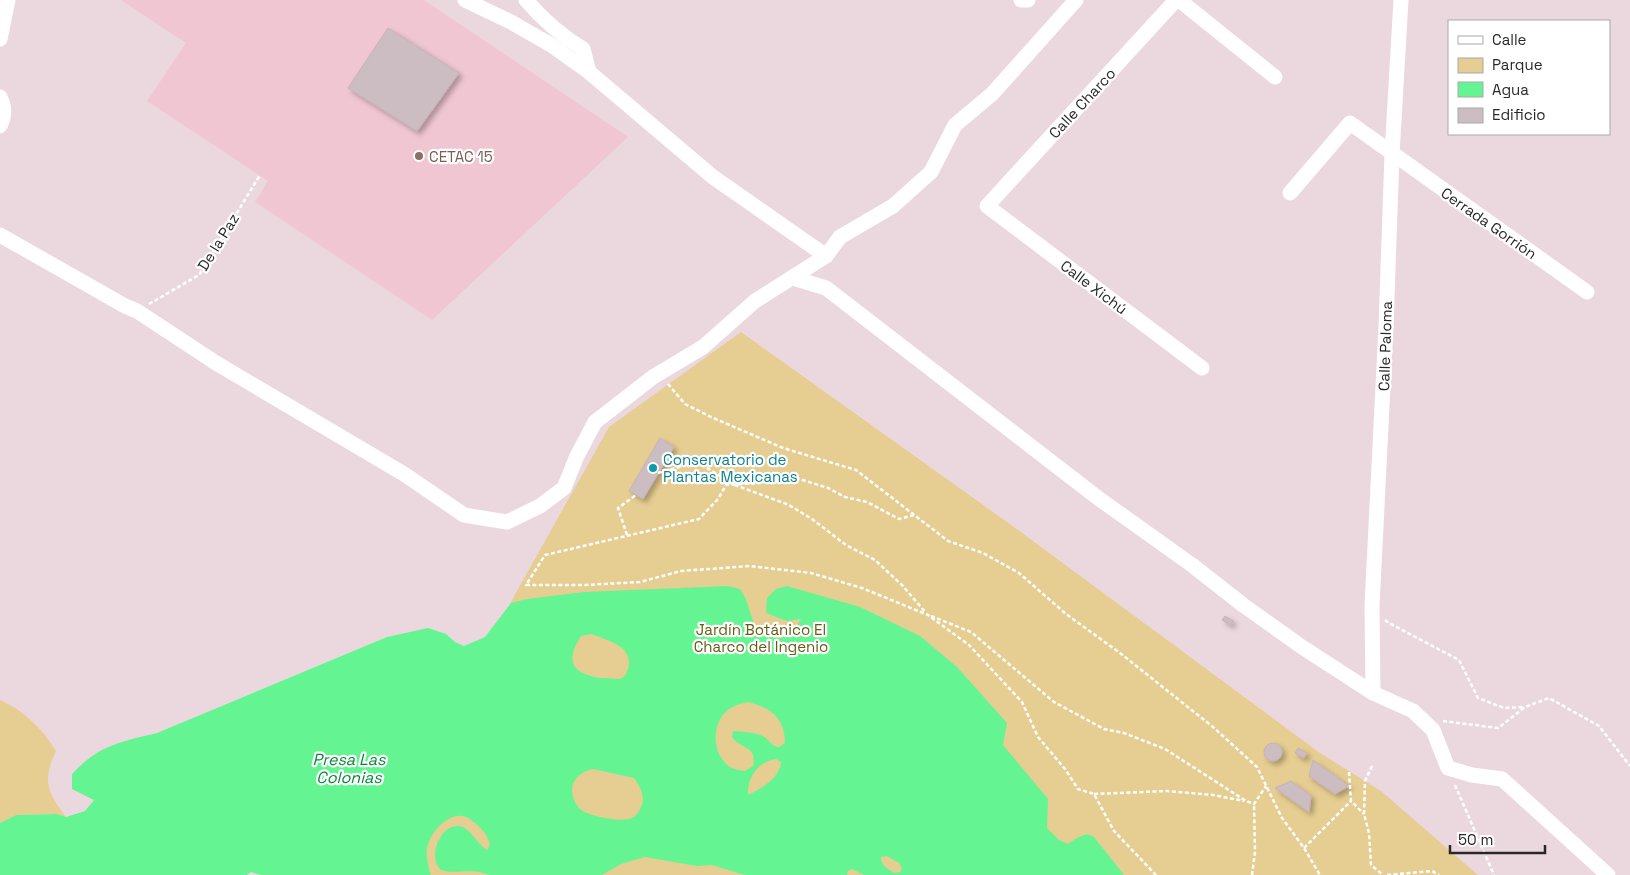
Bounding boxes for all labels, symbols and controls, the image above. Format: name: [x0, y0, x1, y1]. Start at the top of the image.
legend: [1448, 20, 1610, 135]
text: Calle: [1492, 30, 1527, 49]
text: Parque: [1492, 55, 1543, 74]
street label: Calle Charco: [1045, 64, 1119, 142]
text: Agua: [1492, 80, 1529, 99]
text: Edificio: [1492, 105, 1546, 124]
place label: CETAC 15: [429, 147, 493, 166]
marker: CETAC 15: [413, 150, 425, 162]
street label: Cerrada Gorrión: [1437, 183, 1541, 263]
street label: De la Paz: [193, 210, 243, 274]
street label: Calle Xichú: [1057, 256, 1131, 318]
street label: Calle Paloma: [1374, 300, 1396, 391]
place label: Conservatorio de Plantas Mexicanas: [663, 450, 798, 486]
marker: Conservatorio de Plantas Mexicanas: [647, 462, 659, 474]
park label: Jardín Botánico El Charco del Ingenio: [694, 620, 828, 656]
water label: Presa Las Colonias: [313, 749, 386, 788]
scale bar: [1450, 822, 1545, 854]
text: 50 m: [1458, 830, 1493, 849]

